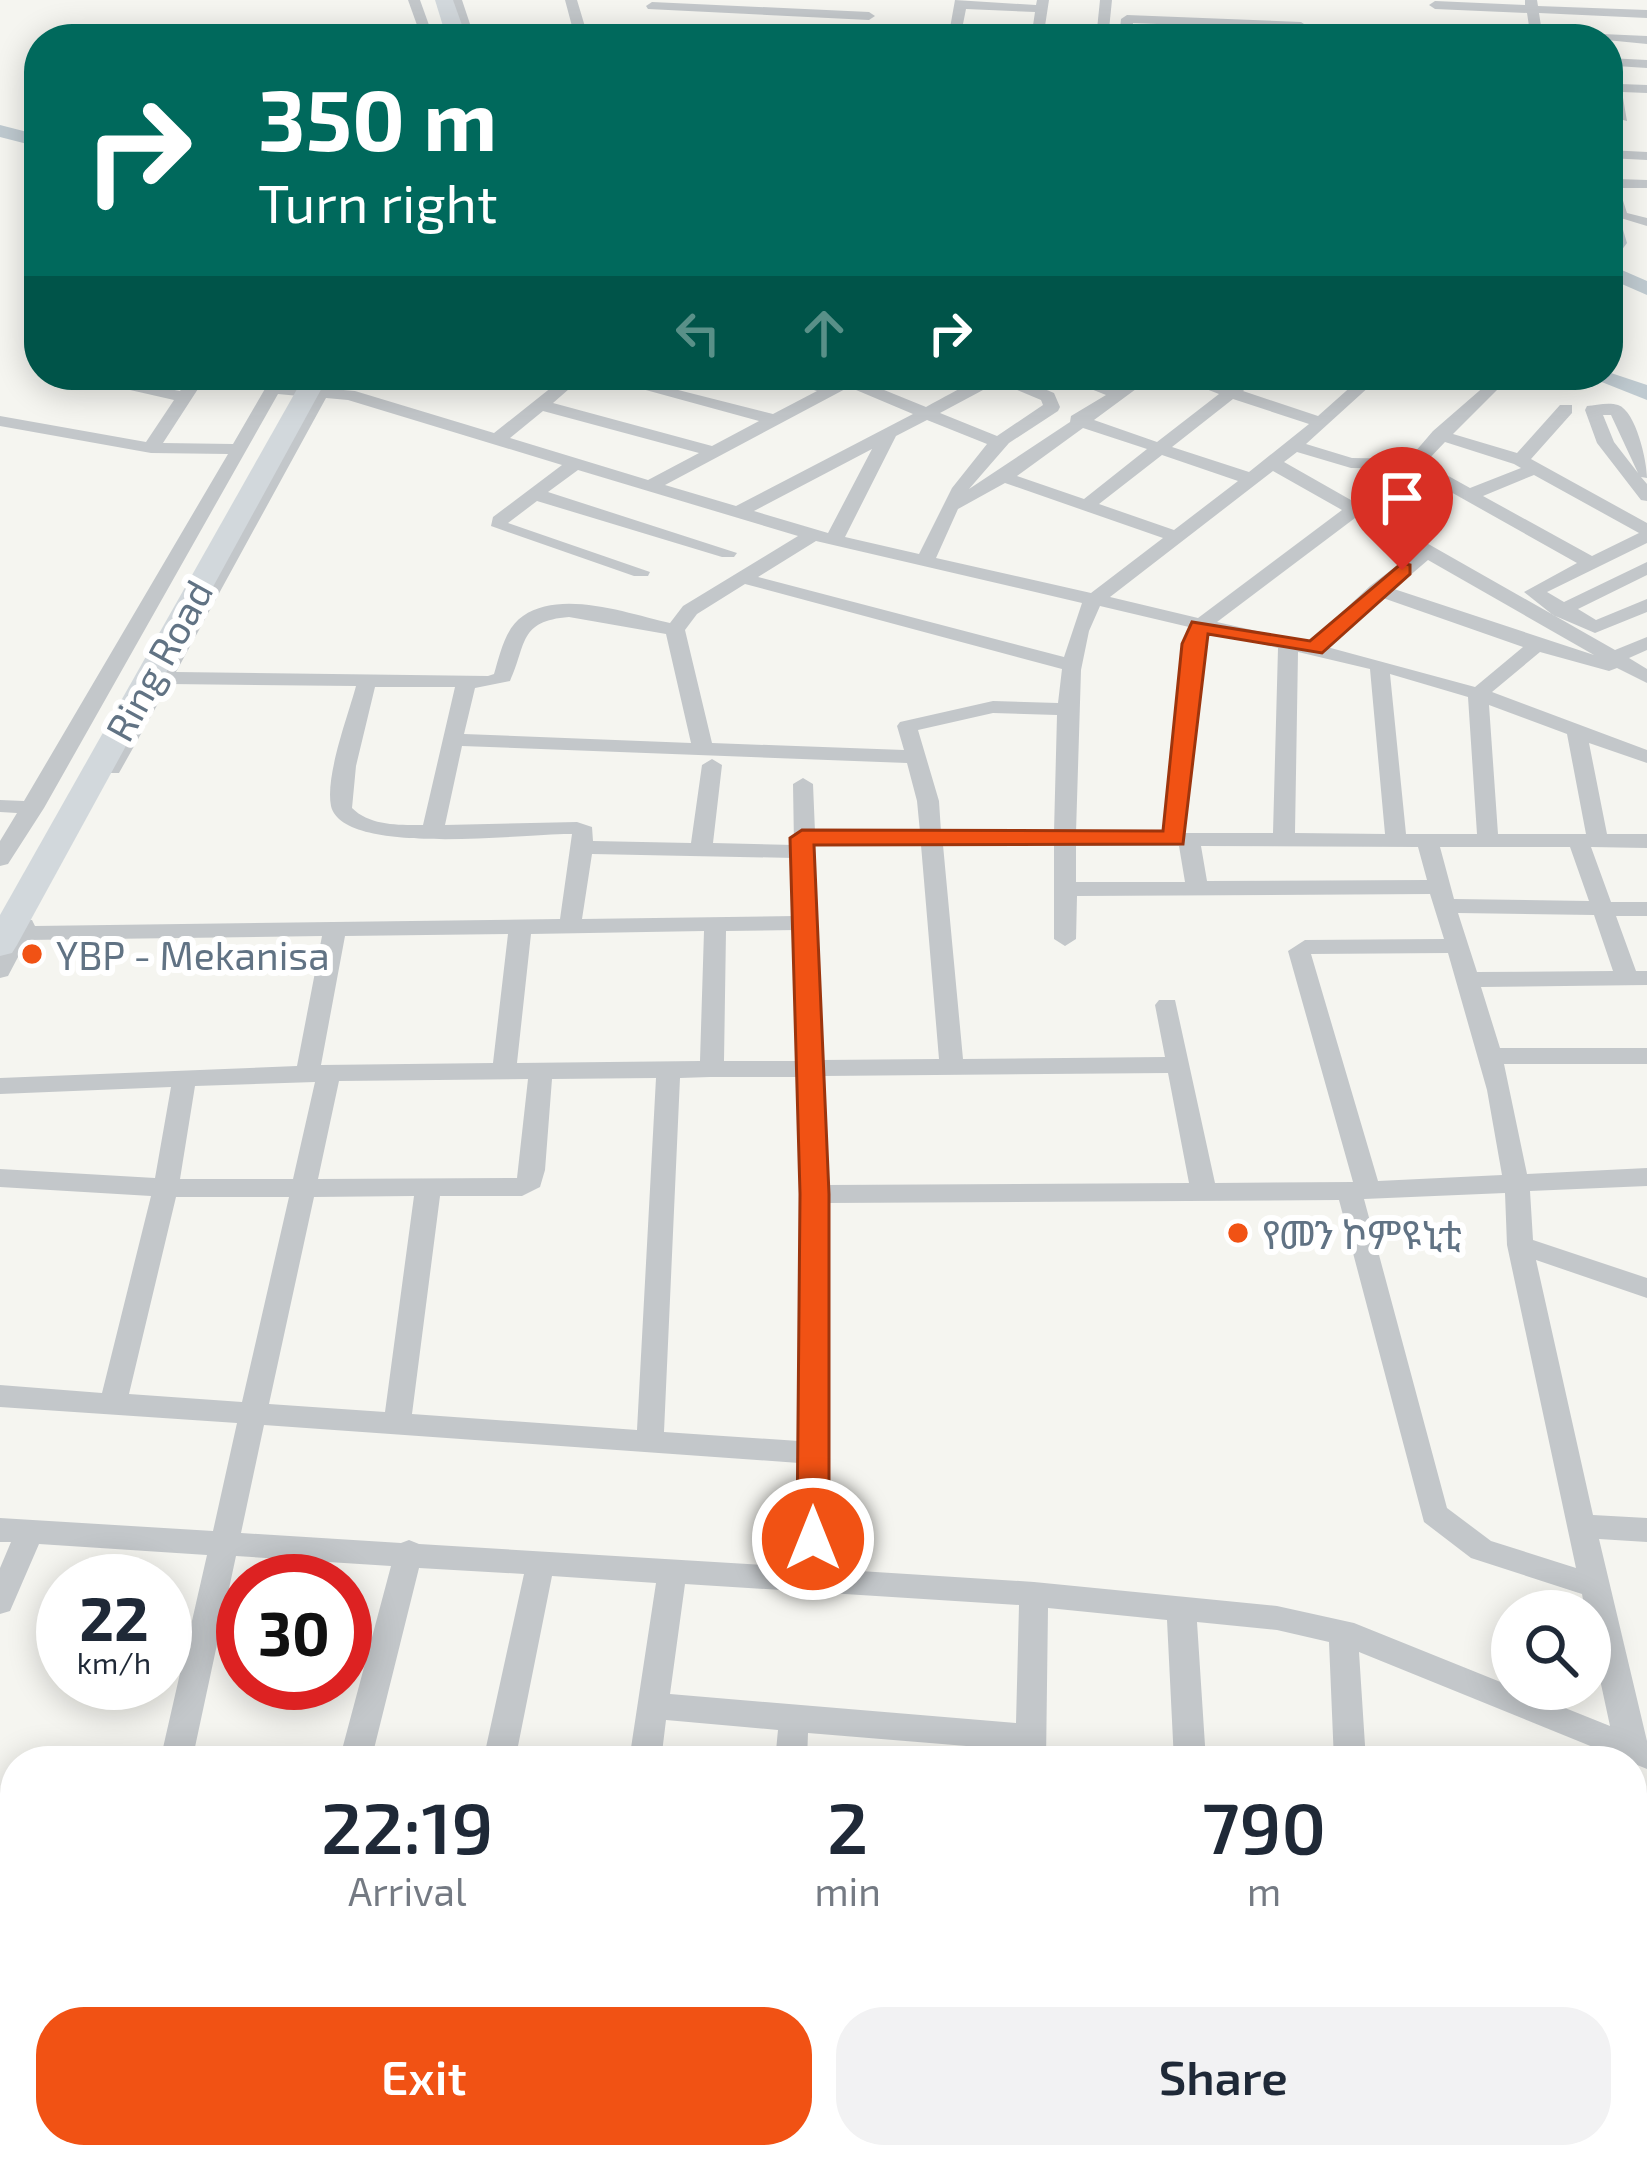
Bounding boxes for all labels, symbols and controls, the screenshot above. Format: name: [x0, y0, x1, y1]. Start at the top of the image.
text: 350 m: [258, 67, 497, 168]
icon: right: [60, 72, 216, 228]
text: Turn right: [258, 169, 498, 234]
icon: left: [665, 300, 731, 366]
icon: ahead: [791, 300, 857, 366]
icon: right: [917, 300, 983, 366]
pin: [1351, 447, 1453, 570]
icon: arrive: [1369, 465, 1435, 531]
street label: Ring Road: [95, 571, 221, 749]
place label: YBP - Mekanisa: [56, 931, 330, 978]
marker: YBP - Mekanisa: [19, 941, 45, 967]
place label: የመን ኮምዩኒቲ: [1262, 1210, 1462, 1257]
marker: የመን ኮምዩኒቲ: [1225, 1220, 1251, 1246]
position arrow: [750, 1476, 876, 1602]
speed limit sign: 30: [216, 1554, 372, 1710]
text: 22: [79, 1581, 149, 1653]
map controls: [1491, 1590, 1611, 1710]
button: search: [1491, 1590, 1611, 1710]
text: km/h: [77, 1644, 151, 1680]
text: 22:19: [321, 1782, 493, 1868]
text: 2: [827, 1782, 868, 1868]
text: 790: [1202, 1782, 1326, 1868]
text: Arrival: [348, 1867, 467, 1914]
text: min: [814, 1867, 881, 1914]
text: m: [1247, 1867, 1281, 1914]
button: Exit: [36, 2007, 812, 2145]
button: Share: [836, 2007, 1611, 2145]

